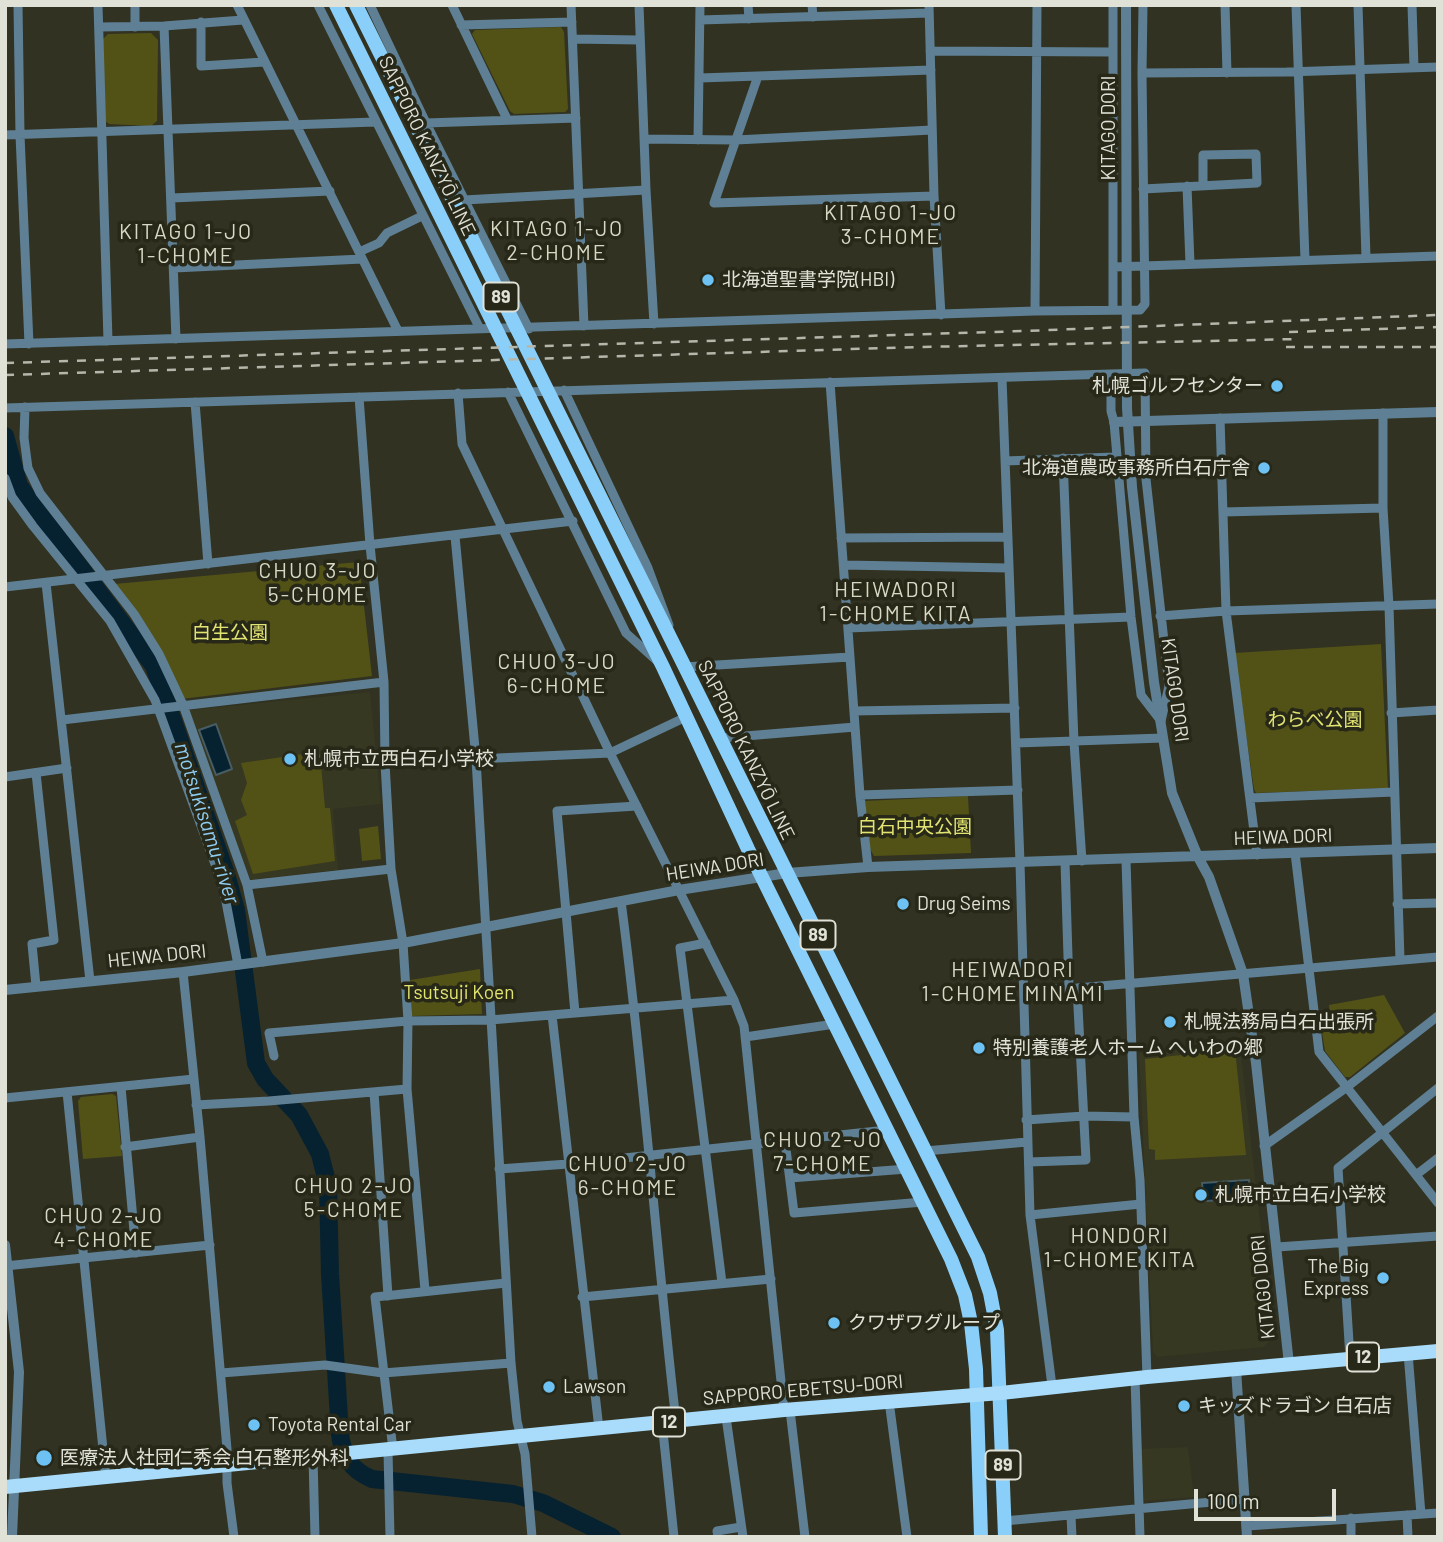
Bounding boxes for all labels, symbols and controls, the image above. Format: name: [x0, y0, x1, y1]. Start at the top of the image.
street label: SAPPORO KANZYŌ LINE: [374, 53, 480, 239]
street label: KITAGO DORI: [1098, 76, 1120, 180]
district label: KITAGO 1-JO 3-CHOME: [825, 200, 957, 250]
district label: KITAGO 1-JO 2-CHOME: [491, 216, 623, 266]
district label: KITAGO 1-JO 1-CHOME: [120, 219, 252, 269]
place label: 北海道聖書学院(HBI): [722, 269, 894, 291]
marker: 北海道聖書学院(HBI): [700, 272, 716, 288]
road number: 89: [484, 282, 518, 312]
place label: 札幌ゴルフセンター: [1092, 375, 1263, 397]
marker: 札幌ゴルフセンター: [1269, 378, 1285, 394]
place label: 北海道農政事務所白石庁舎: [1022, 457, 1250, 479]
marker: 北海道農政事務所白石庁舎: [1256, 460, 1272, 476]
district label: CHUO 3-JO 5-CHOME: [260, 558, 376, 608]
district label: HEIWADORI 1-CHOME KITA: [821, 577, 971, 627]
park label: 白生公園: [192, 622, 268, 644]
street label: KITAGO DORI: [1156, 636, 1194, 744]
district label: CHUO 3-JO 6-CHOME: [499, 649, 615, 699]
street label: SAPPORO KANZYŌ LINE: [693, 657, 799, 843]
park label: わらべ公園: [1268, 709, 1362, 731]
water label: motsukisamu-river: [169, 739, 245, 907]
place label: 札幌市立西白石小学校: [304, 748, 494, 770]
marker: 札幌市立西白石小学校: [282, 751, 298, 767]
park label: 白石中央公園: [858, 816, 972, 838]
street label: HEIWA DORI: [1233, 824, 1333, 850]
street label: HEIWA DORI: [664, 848, 766, 886]
place label: Drug Seims: [917, 893, 1011, 915]
marker: Drug Seims: [895, 896, 911, 912]
road number: 89: [800, 920, 836, 950]
street label: HEIWA DORI: [106, 939, 208, 973]
district label: HEIWADORI 1-CHOME MINAMI: [923, 957, 1103, 1007]
park label: Tsutsuji Koen: [404, 982, 514, 1004]
place label: 札幌法務局白石出張所: [1184, 1011, 1374, 1033]
marker: 札幌法務局白石出張所: [1162, 1014, 1178, 1030]
place label: 特別養護老人ホーム へいわの郷: [993, 1037, 1263, 1059]
marker: 特別養護老人ホーム へいわの郷: [971, 1040, 987, 1056]
district label: CHUO 2-JO 7-CHOME: [764, 1127, 882, 1177]
district label: CHUO 2-JO 6-CHOME: [569, 1151, 687, 1201]
district label: CHUO 2-JO 5-CHOME: [295, 1173, 413, 1223]
place label: 札幌市立白石小学校: [1215, 1184, 1386, 1206]
marker: 札幌市立白石小学校: [1193, 1187, 1209, 1203]
district label: CHUO 2-JO 4-CHOME: [45, 1203, 163, 1253]
district label: HONDORI 1-CHOME KITA: [1045, 1223, 1195, 1273]
street label: KITAGO DORI: [1246, 1234, 1280, 1340]
place label: The Big Express: [1303, 1256, 1369, 1300]
marker: The Big Express: [1375, 1270, 1391, 1286]
place label: クワザワグループ: [848, 1312, 1000, 1334]
marker: クワザワグループ: [826, 1315, 842, 1331]
road number: 12: [1347, 1342, 1379, 1372]
street label: SAPPORO EBETSU-DORI: [702, 1370, 904, 1410]
place label: Lawson: [563, 1376, 626, 1398]
marker: Lawson: [541, 1379, 557, 1395]
place label: キッズドラゴン 白石店: [1198, 1395, 1392, 1417]
marker: キッズドラゴン 白石店: [1176, 1398, 1192, 1414]
road number: 12: [653, 1408, 685, 1436]
place label: Toyota Rental Car: [268, 1414, 411, 1436]
marker: Toyota Rental Car: [246, 1417, 262, 1433]
place label: 医療法人社団仁秀会 白石整形外科: [60, 1447, 349, 1469]
marker: 医療法人社団仁秀会 白石整形外科: [34, 1448, 54, 1468]
road number: 89: [986, 1450, 1020, 1480]
scale bar: [1198, 1476, 1340, 1520]
text: 100 m: [1207, 1488, 1260, 1513]

